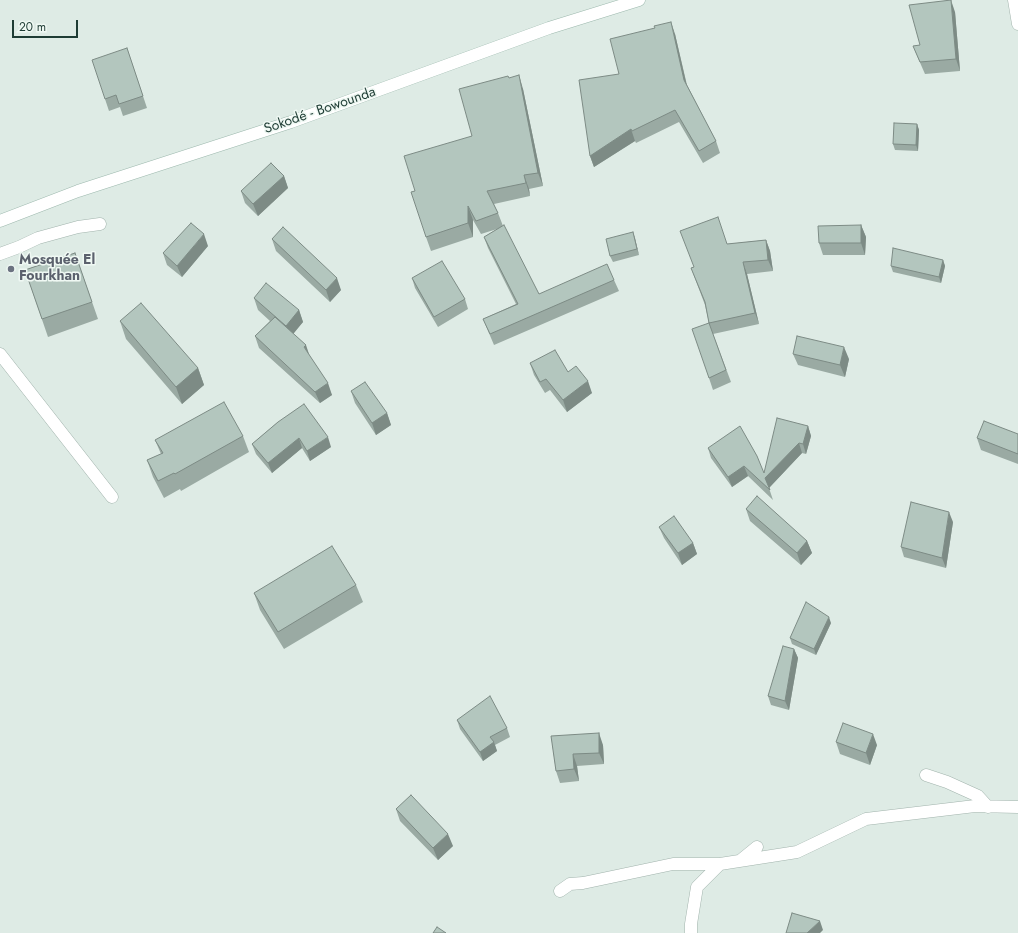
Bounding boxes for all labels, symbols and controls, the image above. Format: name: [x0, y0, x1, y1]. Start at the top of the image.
scale bar: [14, 12, 80, 38]
text: 20 m: [19, 18, 46, 36]
street label: Sokodé - Bowounda: [262, 84, 378, 138]
place label: Mosquée El Fourkhan: [19, 253, 95, 286]
marker: Mosquée El Fourkhan: [6, 264, 16, 274]

